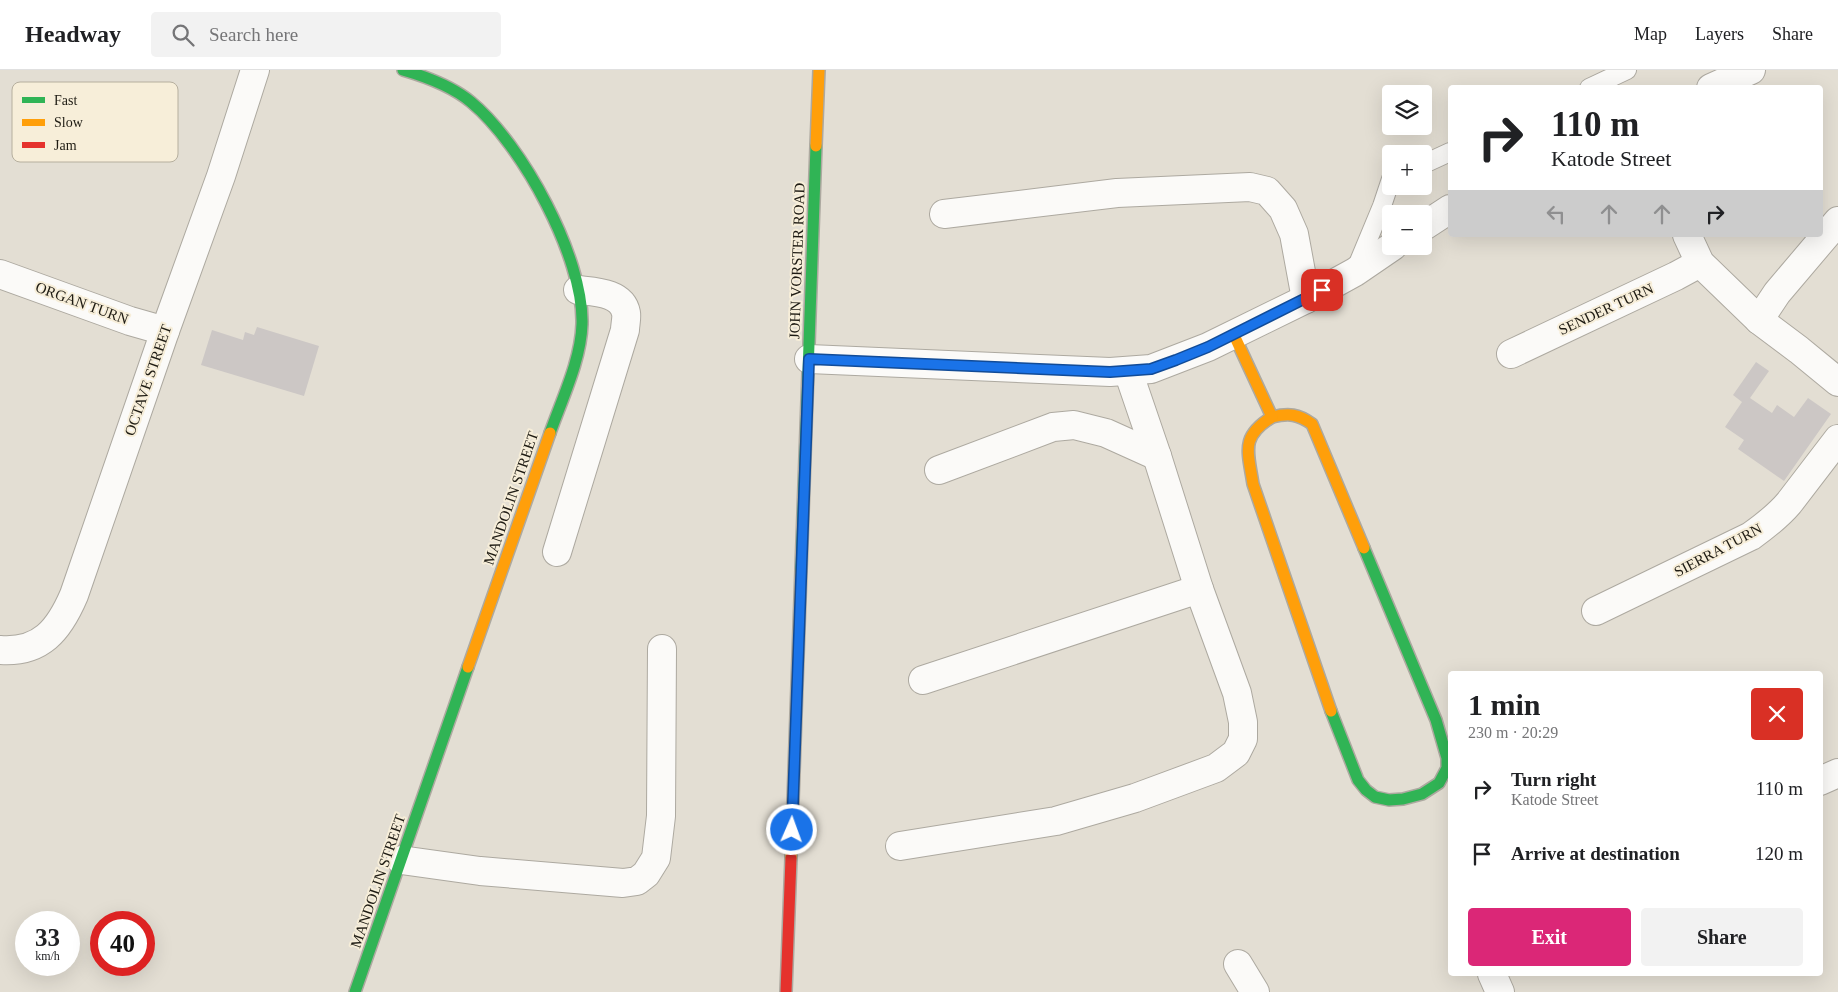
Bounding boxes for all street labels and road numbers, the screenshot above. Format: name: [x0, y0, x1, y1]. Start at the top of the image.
street label: JOHN VORSTER ROAD: [786, 182, 808, 339]
street label: ORGAN TURN: [33, 279, 131, 327]
street label: SENDER TURN: [1556, 280, 1656, 338]
street label: OCTAVE STREET: [121, 322, 175, 438]
street label: MANDOLIN STREET: [481, 429, 541, 567]
street label: SIERRA TURN: [1671, 520, 1765, 580]
street label: MANDOLIN STREET: [348, 812, 408, 950]

